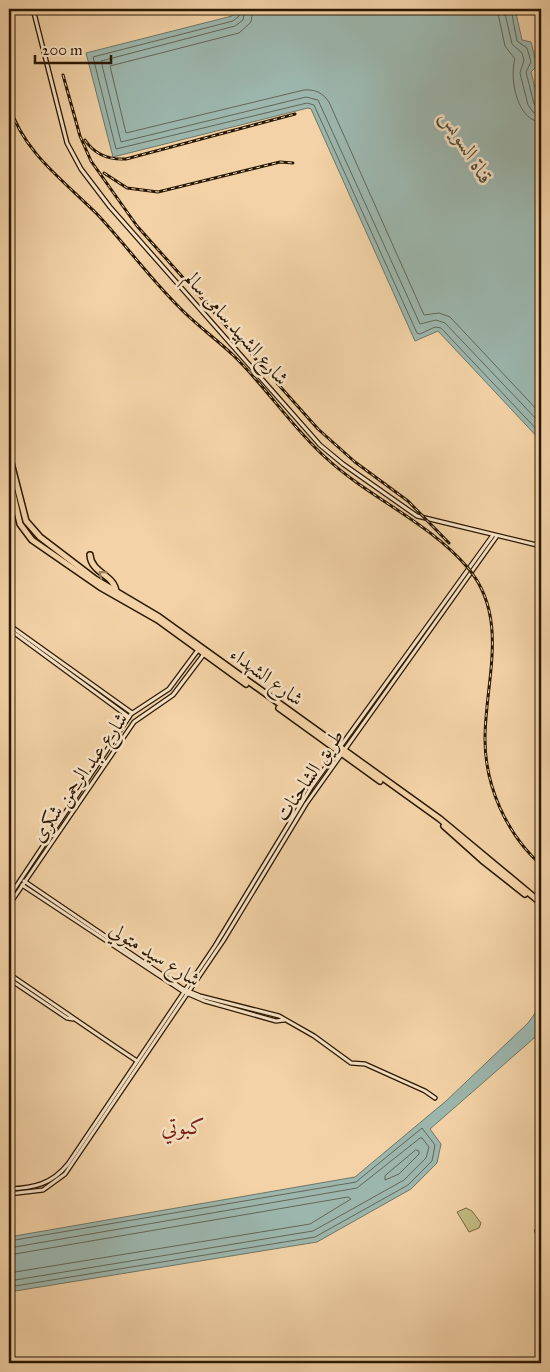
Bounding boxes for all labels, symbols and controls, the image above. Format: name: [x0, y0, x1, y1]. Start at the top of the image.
scale bar: [35, 32, 111, 64]
text: 200 m: [42, 41, 83, 59]
water label: قناة السويس: [434, 105, 499, 190]
street label: شارع الشهيد سامى سالم: [175, 266, 294, 394]
one-way arrow: [99, 570, 108, 579]
street label: شارع الشهداء: [222, 641, 308, 716]
street label: شارع عبد الرحمن شكرى: [25, 708, 138, 850]
street label: طريق الشاحنات: [269, 724, 349, 826]
street label: شارع سيد متولي: [102, 917, 205, 997]
district label: كبوتي: [161, 1113, 205, 1145]

